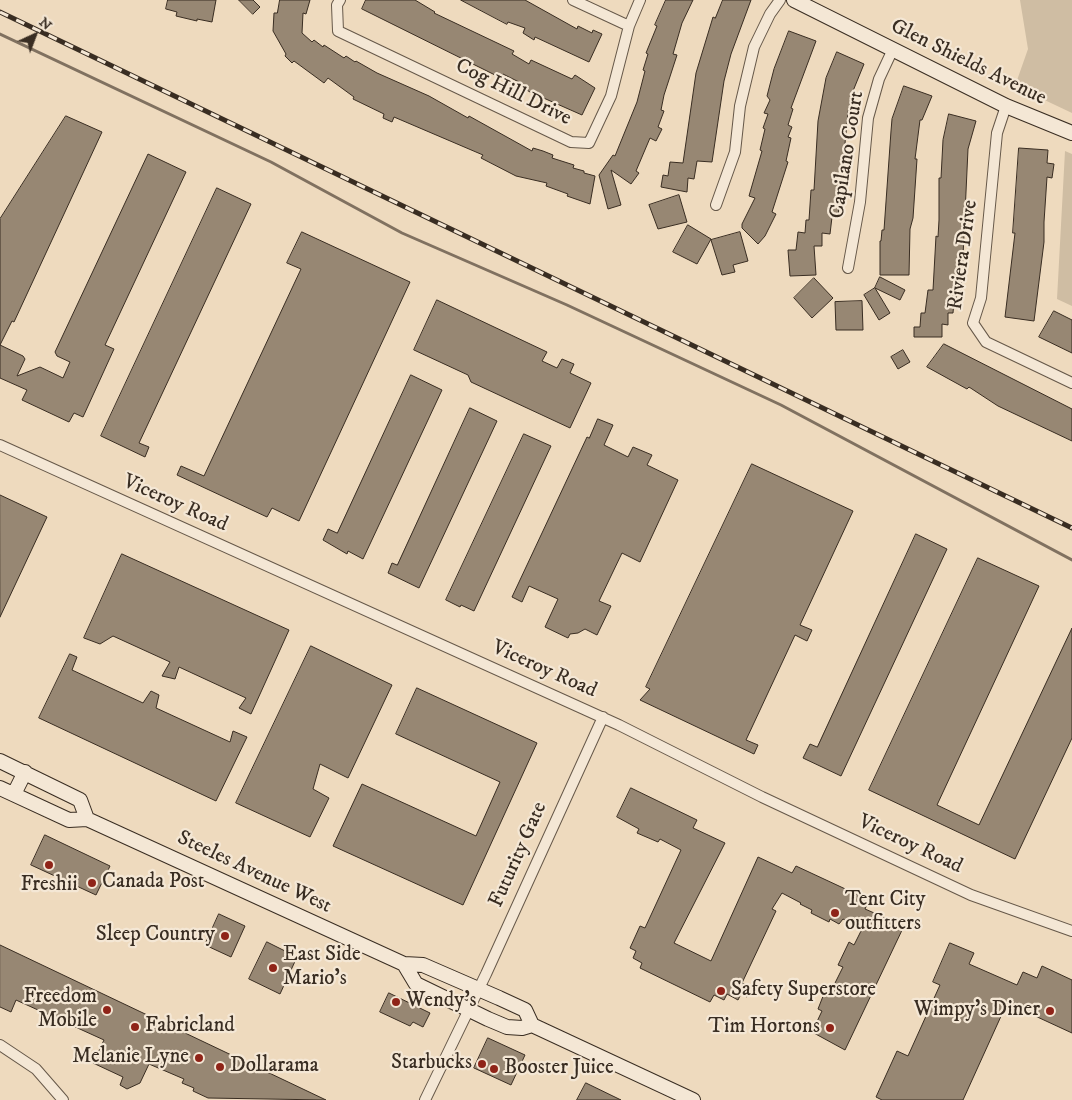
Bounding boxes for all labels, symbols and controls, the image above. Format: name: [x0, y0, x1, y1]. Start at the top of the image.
north arrow: [10, 10, 60, 60]
text: N: [35, 14, 56, 35]
street label: Glen Shields Avenue: [886, 14, 1050, 112]
street label: Cog Hill Drive: [451, 54, 575, 132]
street label: Capilano Court: [826, 90, 870, 220]
street label: Riviera Drive: [944, 198, 984, 312]
street label: Viceroy Road: [119, 470, 231, 538]
street label: Viceroy Road: [488, 636, 600, 704]
street label: Futurity Gate: [485, 798, 553, 912]
street label: Viceroy Road: [854, 810, 966, 880]
street label: Steeles Avenue West: [173, 826, 335, 920]
marker: Freshii: [43, 859, 55, 871]
place label: Canada Post: [102, 870, 204, 896]
place label: Freshii: [20, 873, 78, 899]
marker: Canada Post: [86, 877, 98, 889]
place label: Tent City outfitters: [845, 888, 925, 938]
marker: Tent City outfitters: [829, 907, 841, 919]
place label: Sleep Country: [96, 923, 215, 949]
marker: Sleep Country: [219, 930, 231, 942]
place label: East Side Mario's: [283, 943, 361, 993]
marker: East Side Mario's: [267, 962, 279, 974]
place label: Safety Superstore: [731, 978, 876, 1004]
place label: Freedom Mobile: [23, 985, 97, 1035]
marker: Safety Superstore: [715, 985, 727, 997]
place label: Wendy's: [406, 989, 477, 1015]
marker: Wendy's: [390, 996, 402, 1008]
place label: Wimpy's Diner: [914, 998, 1040, 1024]
marker: Freedom Mobile: [101, 1004, 113, 1016]
marker: Wimpy's Diner: [1044, 1005, 1056, 1017]
place label: Fabricland: [145, 1014, 235, 1040]
place label: Tim Hortons: [708, 1015, 820, 1041]
marker: Fabricland: [129, 1021, 141, 1033]
marker: Tim Hortons: [824, 1022, 836, 1034]
place label: Melanie Lyne: [72, 1045, 189, 1071]
place label: Starbucks: [391, 1051, 472, 1077]
marker: Melanie Lyne: [193, 1052, 205, 1064]
place label: Dollarama: [230, 1054, 319, 1080]
place label: Booster Juice: [504, 1056, 614, 1082]
marker: Starbucks: [476, 1058, 488, 1070]
marker: Dollarama: [214, 1061, 226, 1073]
marker: Booster Juice: [488, 1063, 500, 1075]

